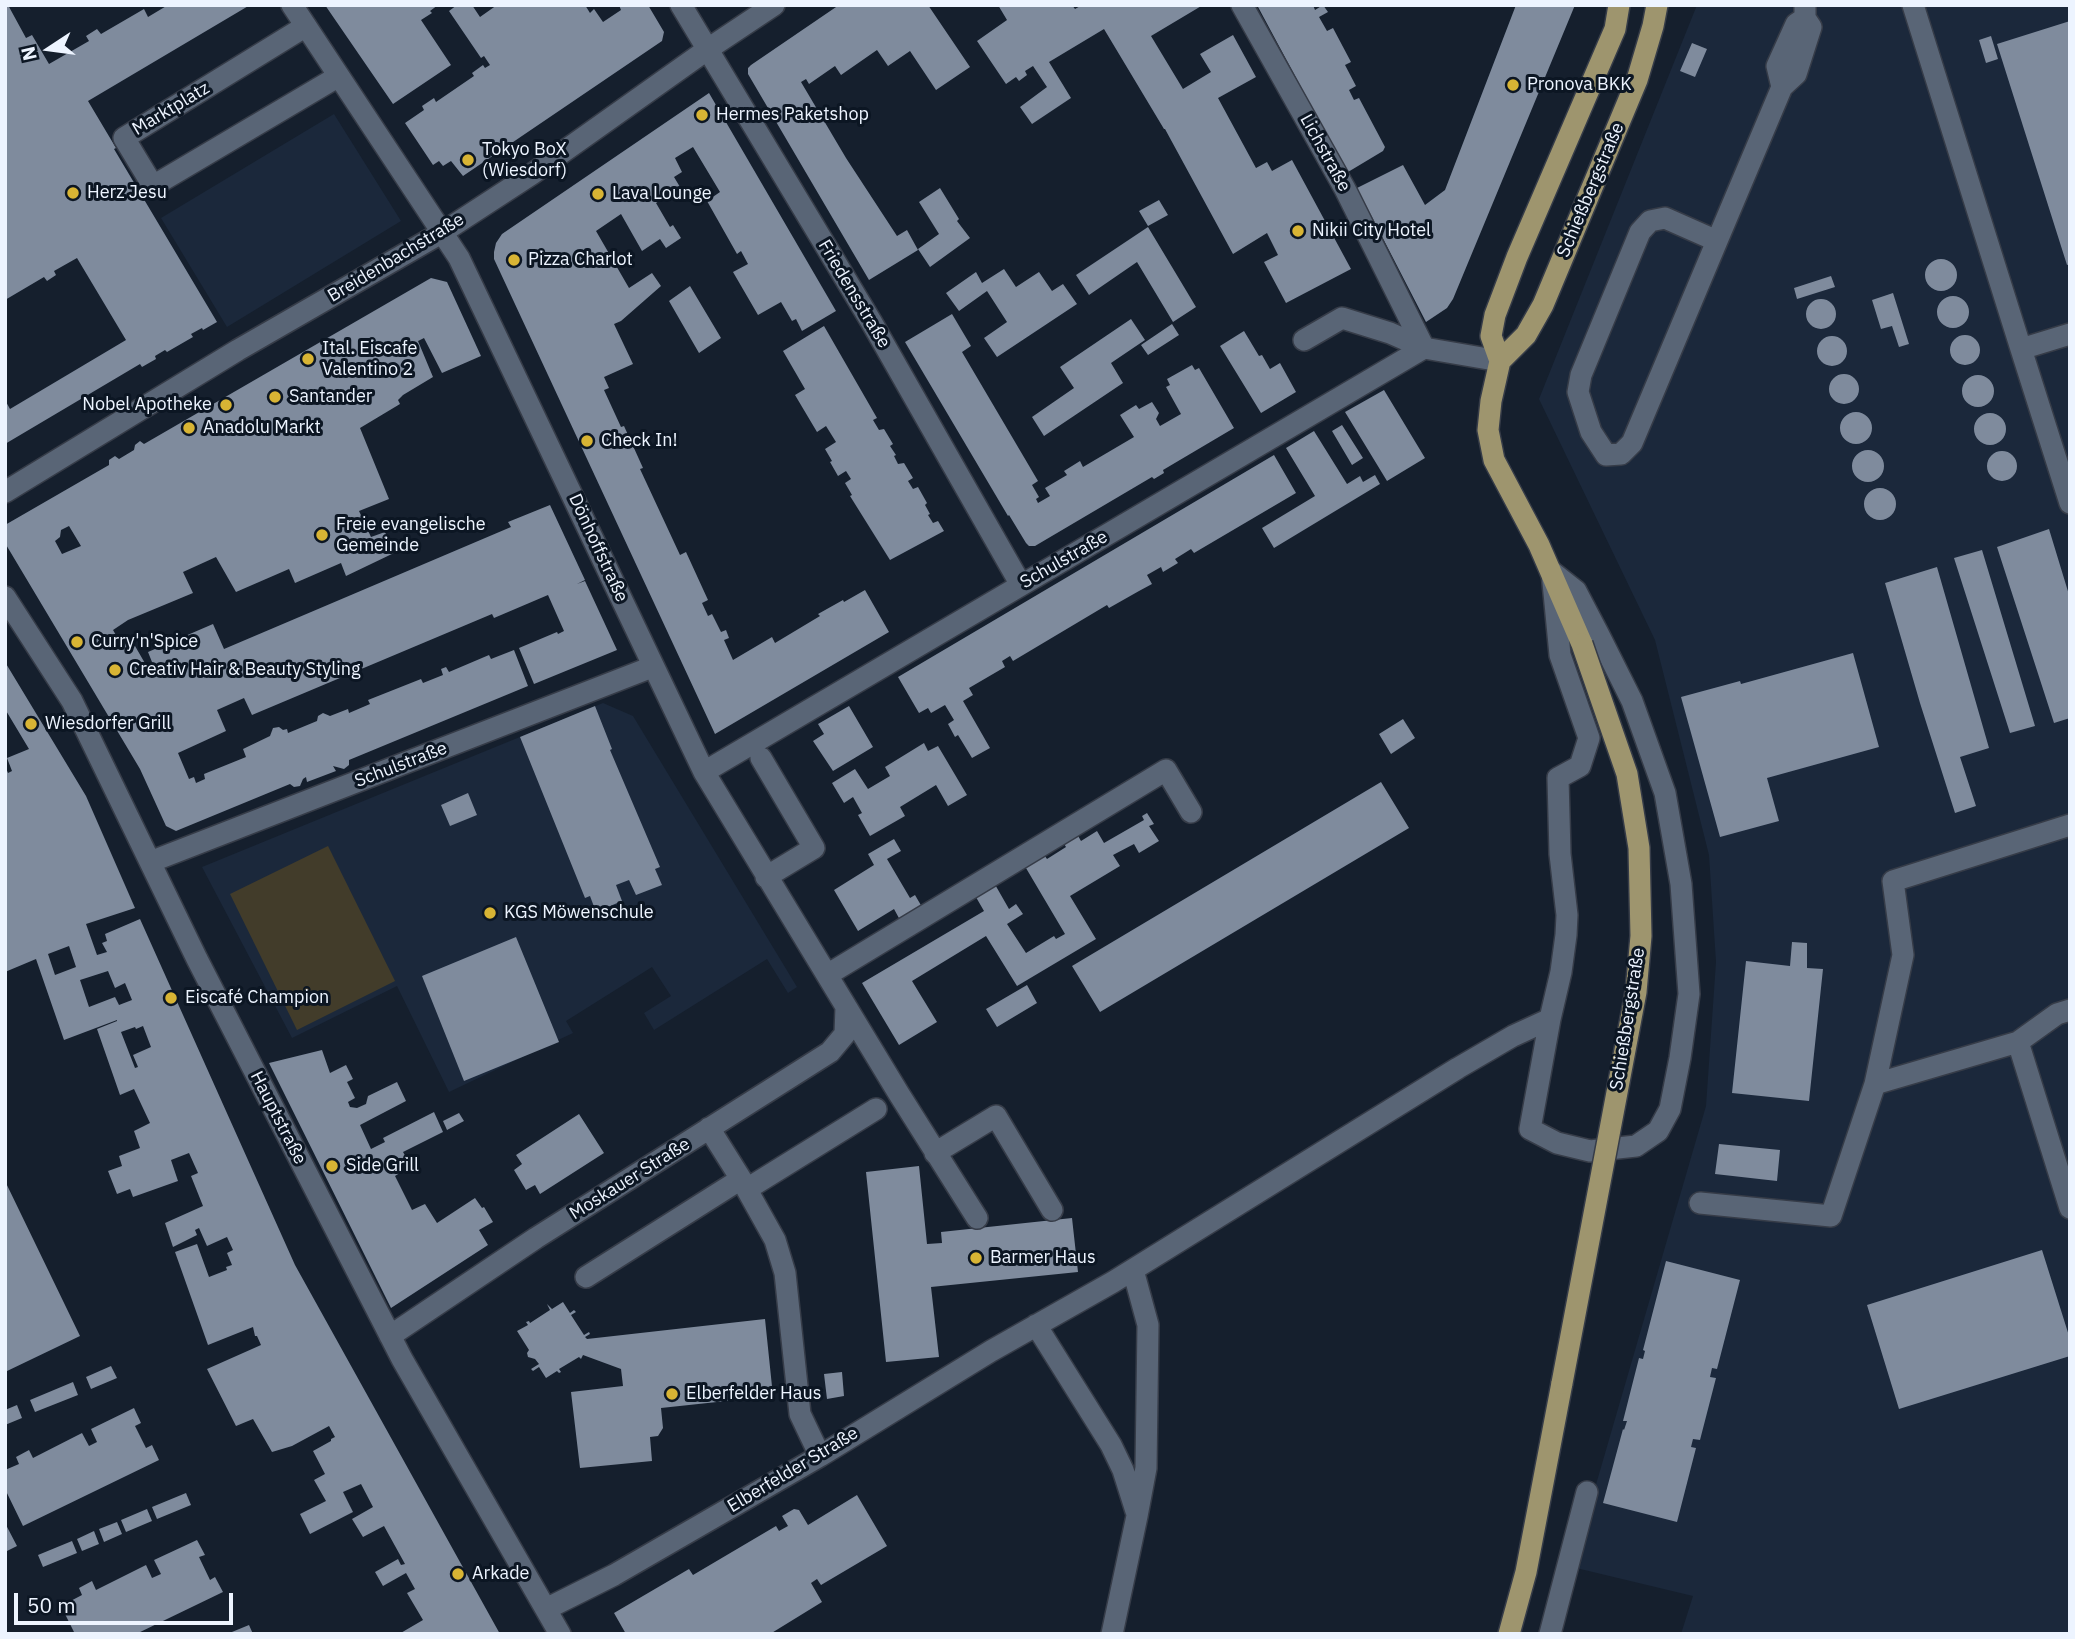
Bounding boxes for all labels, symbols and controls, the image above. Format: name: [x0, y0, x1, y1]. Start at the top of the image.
north arrow: [14, 14, 84, 84]
text: N: [15, 44, 42, 63]
place label: Pronova BKK: [1527, 74, 1632, 96]
marker: Pronova BKK: [1505, 77, 1521, 93]
street label: Marktplatz: [129, 78, 213, 140]
place label: Hermes Paketshop: [716, 104, 869, 126]
marker: Hermes Paketshop: [694, 107, 710, 123]
street label: Lichstraße: [1295, 110, 1355, 196]
street label: Schießbergstraße: [1553, 119, 1629, 261]
place label: Tokyo BoX (Wiesdorf): [482, 139, 567, 182]
marker: Tokyo BoX (Wiesdorf): [460, 152, 476, 168]
place label: Herz Jesu: [87, 182, 167, 204]
place label: Lava Lounge: [612, 183, 712, 205]
marker: Herz Jesu: [65, 185, 81, 201]
marker: Lava Lounge: [590, 186, 606, 202]
street label: Breidenbachstraße: [324, 209, 468, 307]
place label: Nikii City Hotel: [1312, 220, 1431, 242]
marker: Nikii City Hotel: [1290, 223, 1306, 239]
street label: Friedensstraße: [813, 236, 895, 352]
place label: Pizza Charlot: [528, 249, 633, 271]
marker: Pizza Charlot: [506, 252, 522, 268]
place label: Ital. Eiscafe Valentino 2: [322, 338, 417, 380]
marker: Ital. Eiscafe Valentino 2: [300, 351, 316, 367]
place label: Santander: [289, 386, 372, 408]
marker: Santander: [267, 389, 283, 405]
place label: Nobel Apotheke: [82, 394, 212, 416]
marker: Nobel Apotheke: [218, 397, 234, 413]
place label: Anadolu Markt: [203, 417, 321, 439]
marker: Anadolu Markt: [181, 420, 197, 436]
place label: Check In!: [601, 430, 678, 452]
marker: Check In!: [579, 433, 595, 449]
street label: Dönhoffstraße: [564, 491, 632, 605]
place label: Freie evangelische Gemeinde: [336, 514, 486, 556]
street label: Schulstraße: [1016, 526, 1112, 594]
marker: Freie evangelische Gemeinde: [314, 527, 330, 543]
place label: Curry'n'Spice: [91, 631, 198, 653]
marker: Curry'n'Spice: [69, 634, 85, 650]
place label: Creativ Hair & Beauty Styling: [129, 659, 360, 681]
marker: Creativ Hair & Beauty Styling: [107, 662, 123, 678]
place label: Wiesdorfer Grill: [45, 713, 171, 735]
marker: Wiesdorfer Grill: [23, 716, 39, 732]
street label: Schulstraße: [352, 737, 450, 793]
place label: KGS Möwenschule: [504, 902, 654, 924]
marker: KGS Möwenschule: [482, 905, 498, 921]
street label: Schießbergstraße: [1606, 946, 1650, 1092]
place label: Eiscafé Champion: [185, 987, 329, 1009]
marker: Eiscafé Champion: [163, 990, 179, 1006]
street label: Hauptstraße: [245, 1068, 311, 1168]
street label: Moskauer Straße: [566, 1133, 694, 1225]
place label: Side Grill: [346, 1155, 419, 1177]
marker: Side Grill: [324, 1158, 340, 1174]
place label: Barmer Haus: [990, 1247, 1096, 1269]
marker: Barmer Haus: [968, 1250, 984, 1266]
place label: Elberfelder Haus: [686, 1383, 821, 1405]
marker: Elberfelder Haus: [664, 1386, 680, 1402]
street label: Elberfelder Straße: [724, 1423, 862, 1517]
place label: Arkade: [472, 1563, 529, 1585]
marker: Arkade: [450, 1566, 466, 1582]
scale bar: [18, 1580, 236, 1624]
text: 50 m: [27, 1591, 76, 1619]

